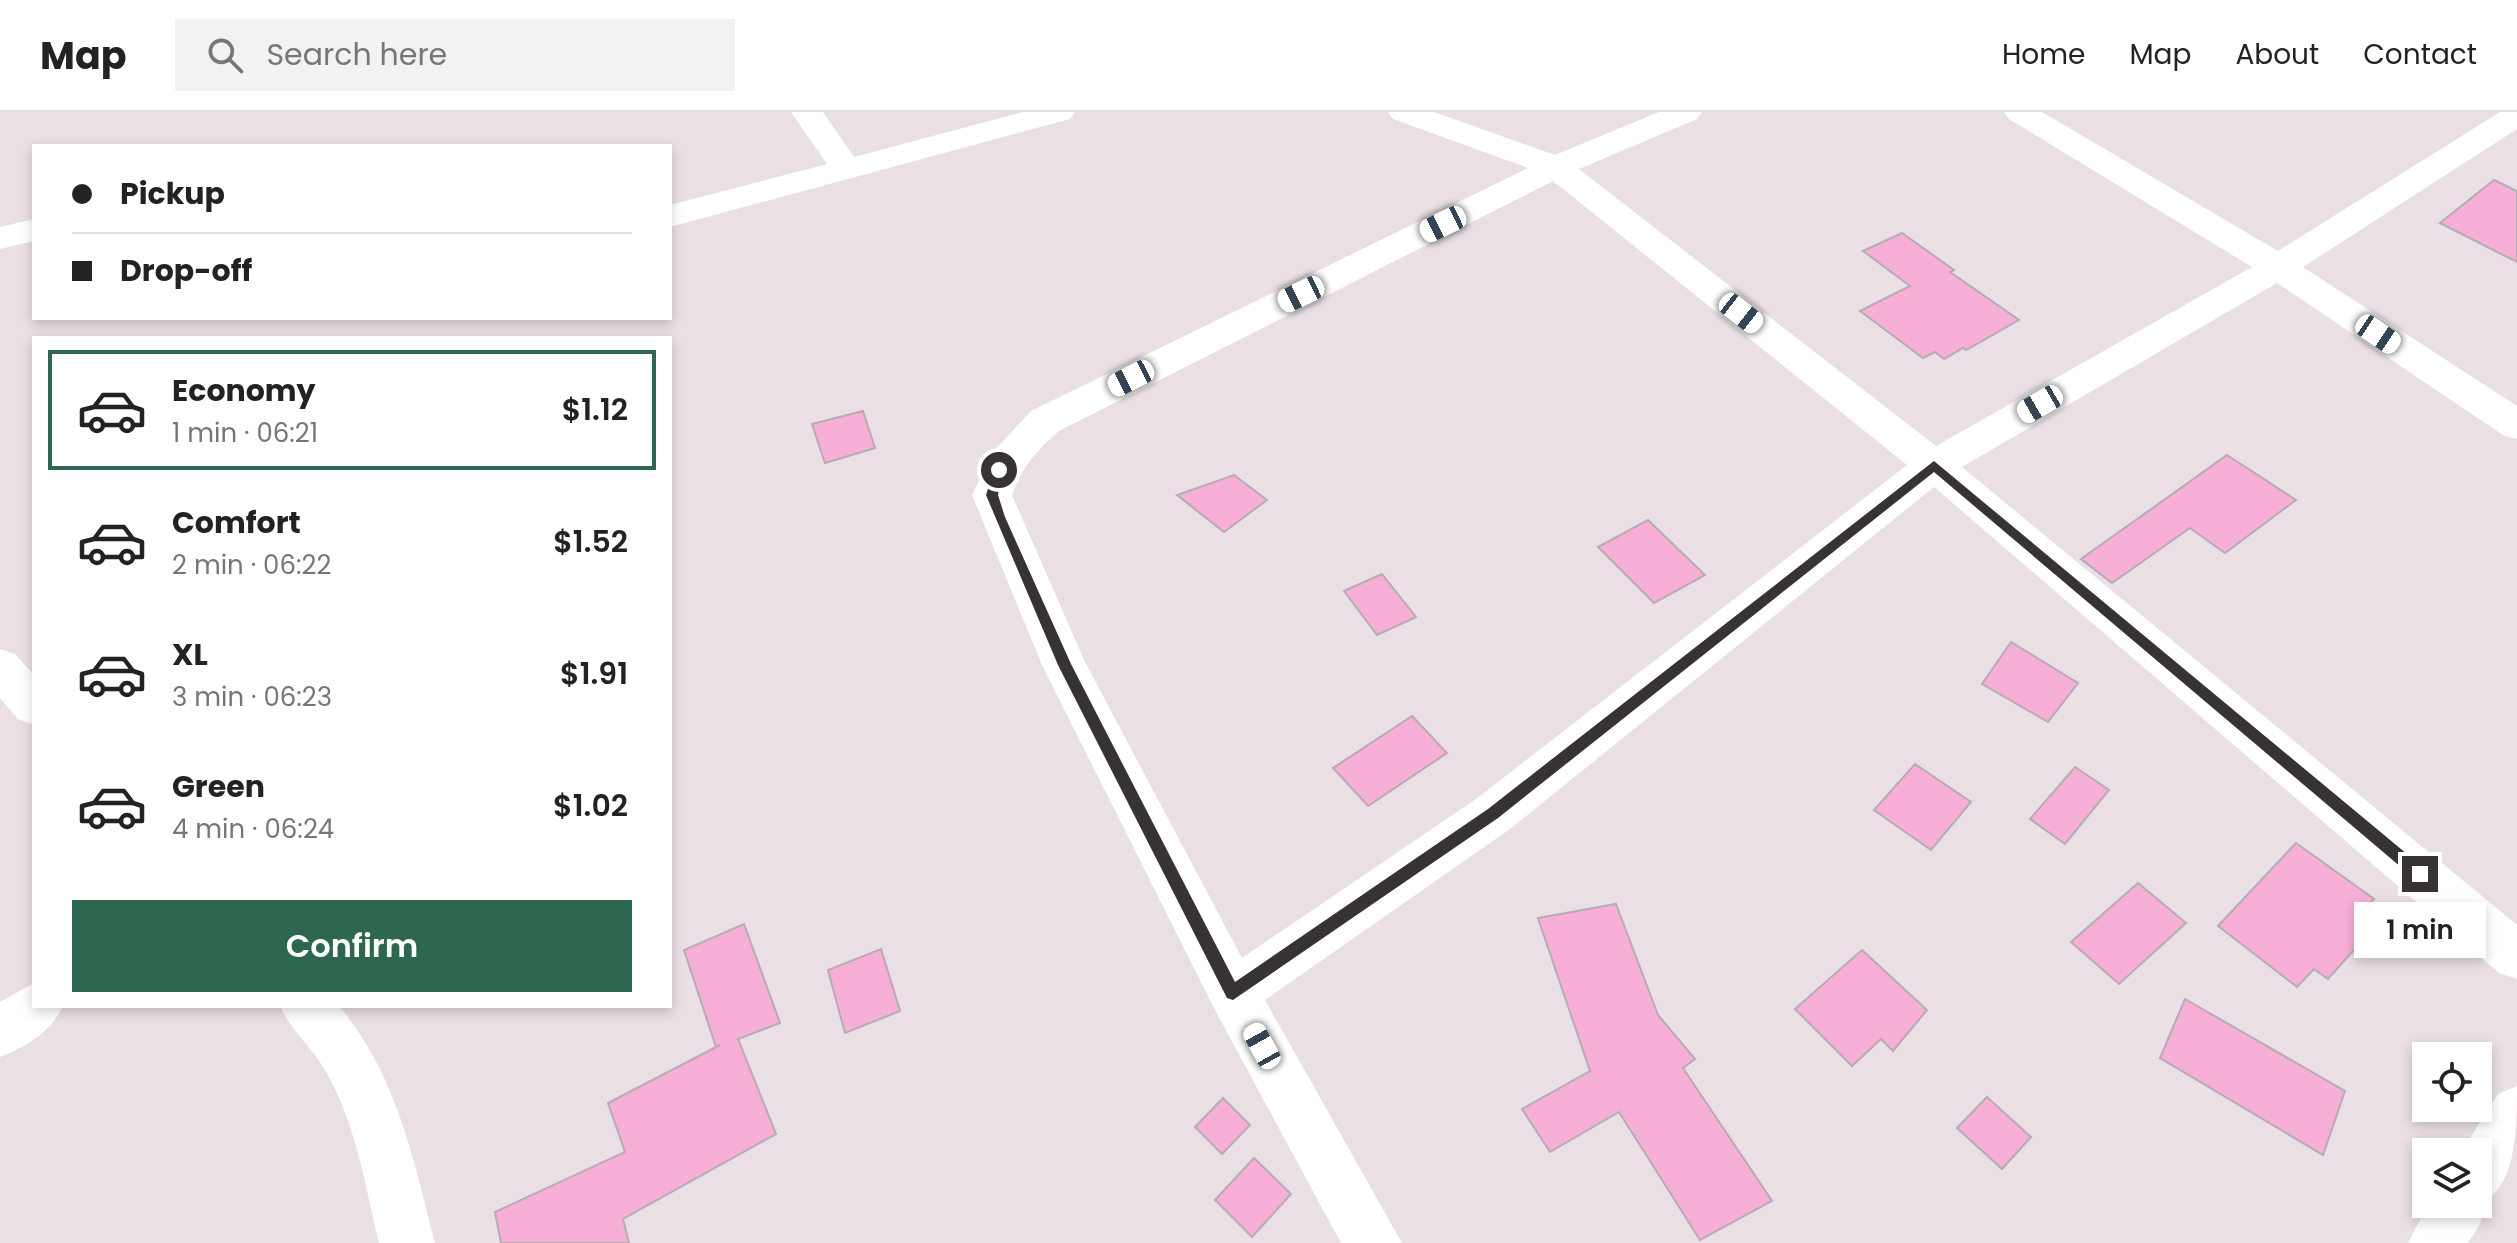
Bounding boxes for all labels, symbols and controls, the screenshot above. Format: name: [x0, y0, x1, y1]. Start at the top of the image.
search box: [175, 19, 735, 91]
text: Map: [40, 29, 127, 82]
icon: search: [203, 33, 247, 77]
text: Search here: [267, 33, 447, 76]
text: Home: [2002, 35, 2085, 74]
text: Map: [2129, 35, 2191, 74]
text: About: [2235, 35, 2319, 74]
text: Contact: [2363, 35, 2477, 74]
text: Pickup: [120, 172, 225, 215]
car: [1416, 203, 1470, 245]
text: Drop-off: [120, 249, 252, 292]
car: [1274, 273, 1328, 315]
car: [1715, 289, 1767, 337]
car: [2351, 311, 2405, 357]
car: [1104, 356, 1158, 400]
text: Economy: [172, 369, 316, 412]
icon: car: [76, 374, 148, 446]
car: [2013, 382, 2067, 426]
text: $1.12: [562, 388, 628, 431]
text: 1 min · 06:21: [172, 415, 318, 451]
route start: [981, 452, 1017, 488]
text: Comfort: [172, 501, 301, 544]
icon: car: [76, 506, 148, 578]
text: $1.52: [553, 520, 628, 563]
text: 2 min · 06:22: [172, 547, 331, 583]
text: XL: [172, 633, 208, 676]
icon: car: [76, 638, 148, 710]
text: $1.91: [560, 652, 628, 695]
text: 3 min · 06:23: [172, 679, 332, 715]
text: Green: [172, 765, 265, 808]
icon: car: [76, 770, 148, 842]
text: $1.02: [553, 784, 628, 827]
text: 4 min · 06:24: [172, 811, 334, 847]
route end: [2402, 856, 2438, 892]
button: Confirm: [72, 900, 632, 992]
callout: 1 min: [2354, 902, 2486, 958]
text: 1 min: [2386, 912, 2454, 948]
car: [1240, 1019, 1284, 1073]
map controls: [2412, 1042, 2492, 1218]
button: locate: [2412, 1042, 2492, 1122]
button: layers: [2412, 1138, 2492, 1218]

